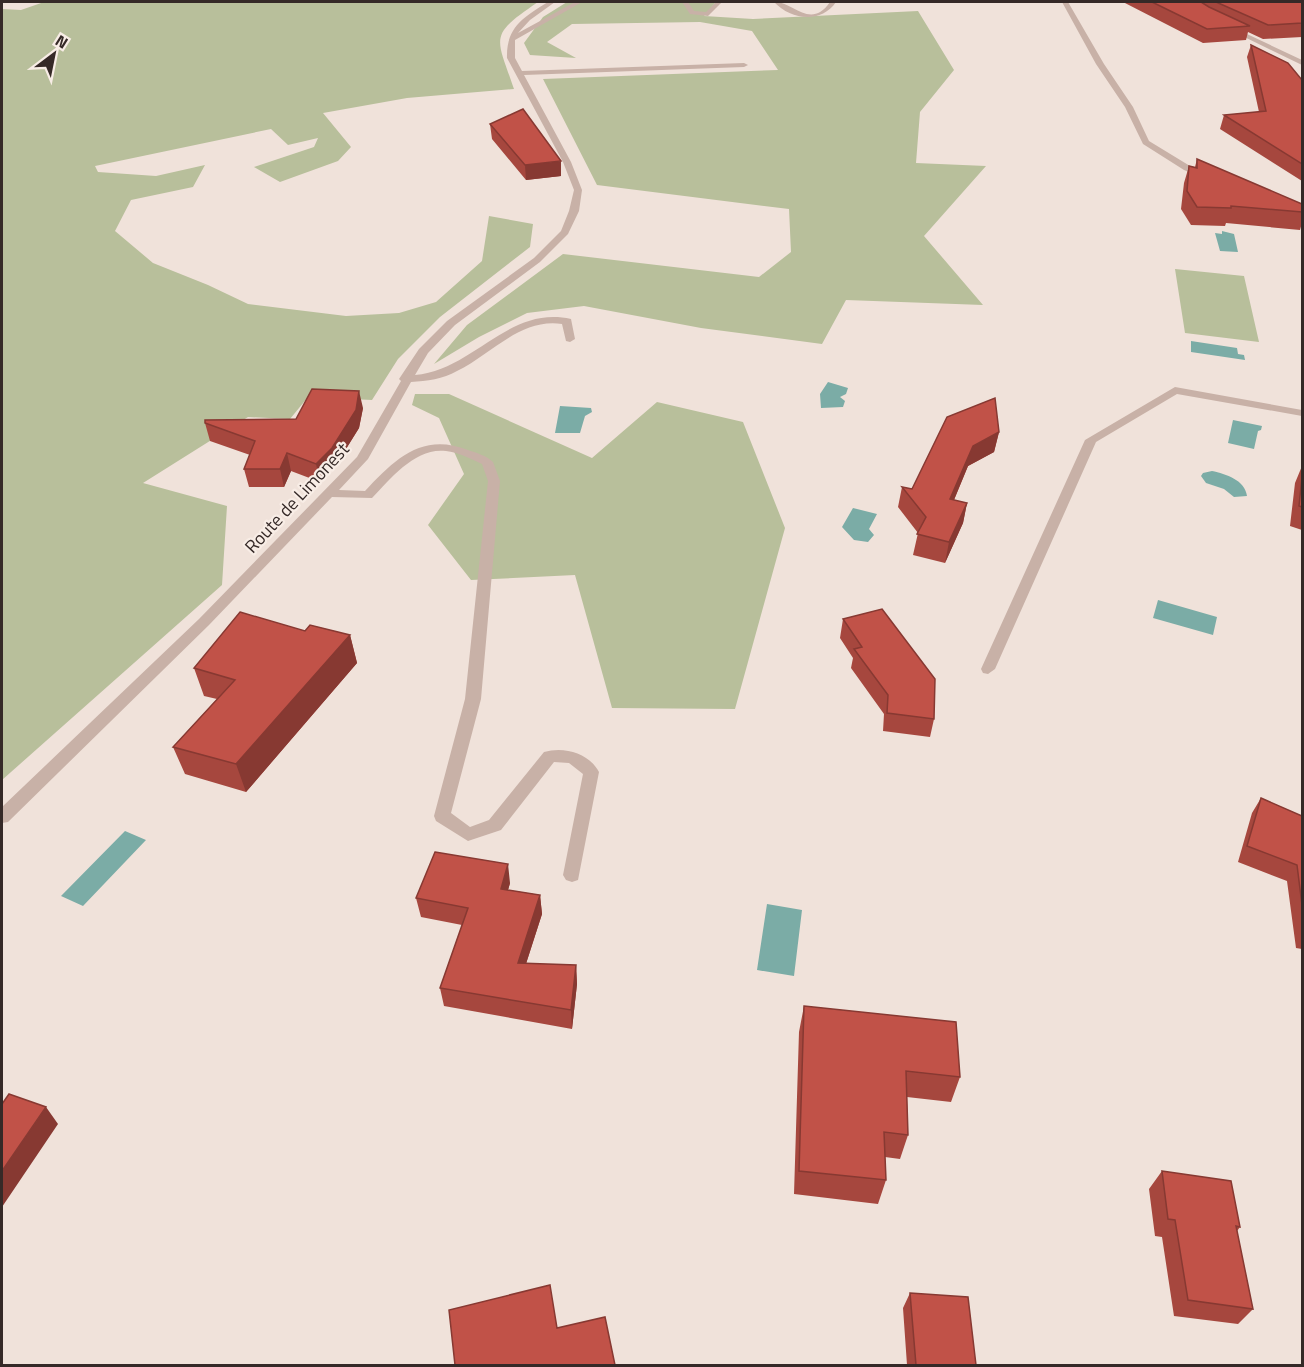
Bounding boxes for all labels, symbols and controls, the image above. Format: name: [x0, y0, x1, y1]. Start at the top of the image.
north arrow: [24, 24, 84, 84]
text: N: [51, 28, 73, 54]
street label: Route de Limonest: [238, 436, 356, 559]

